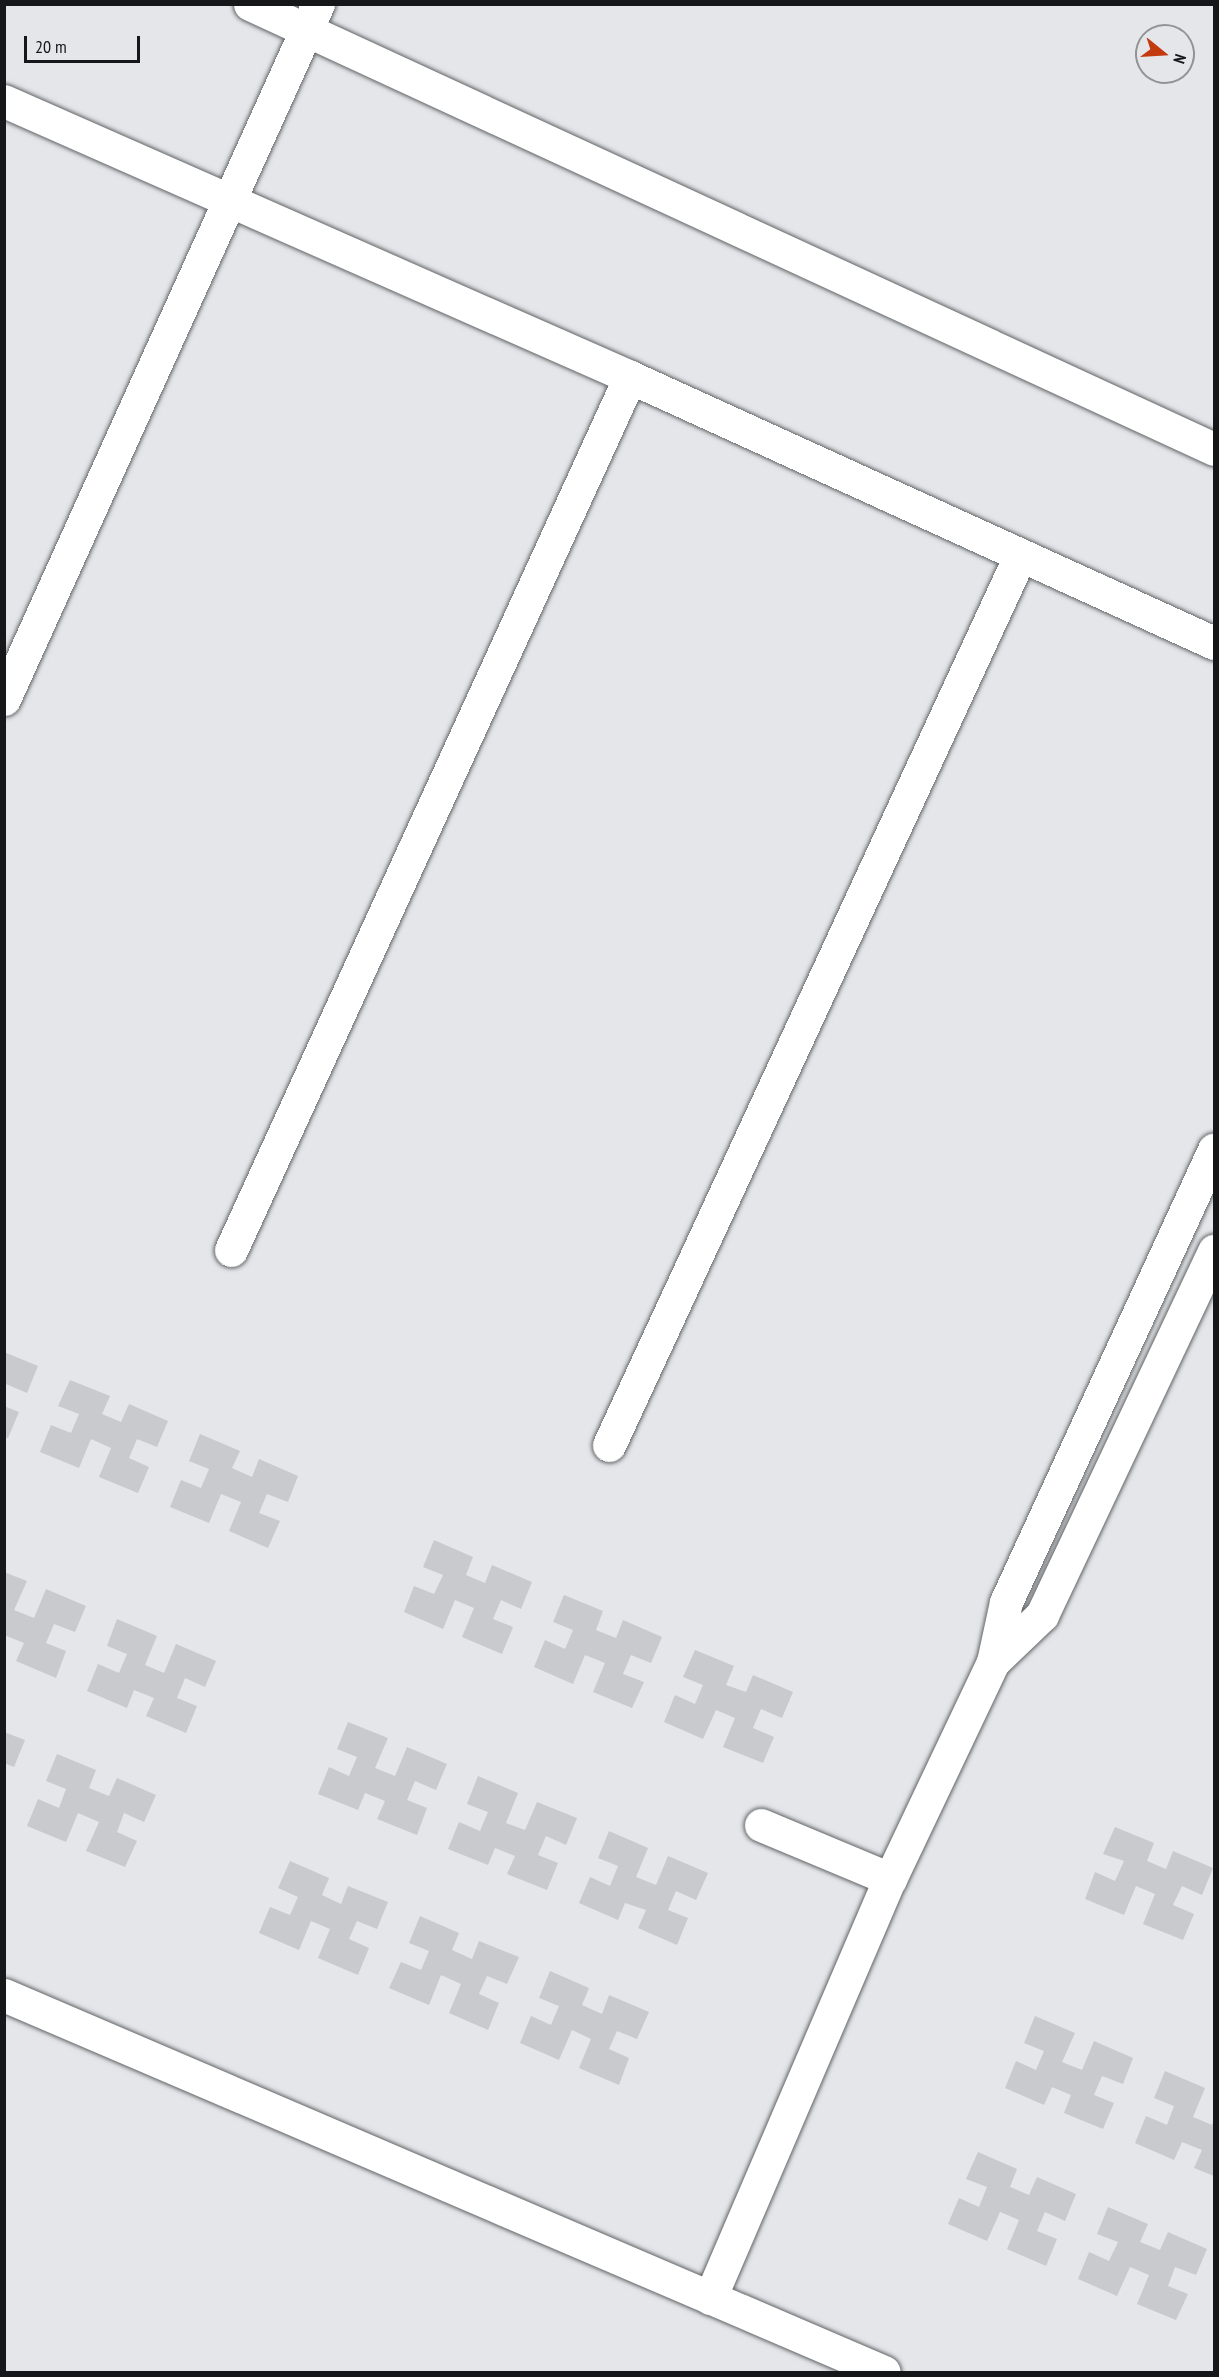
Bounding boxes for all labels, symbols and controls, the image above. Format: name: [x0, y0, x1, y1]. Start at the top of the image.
scale bar: [27, 24, 142, 62]
north arrow: [1135, 24, 1195, 84]
text: 20 m: [35, 35, 67, 58]
text: N: [1169, 52, 1191, 66]

